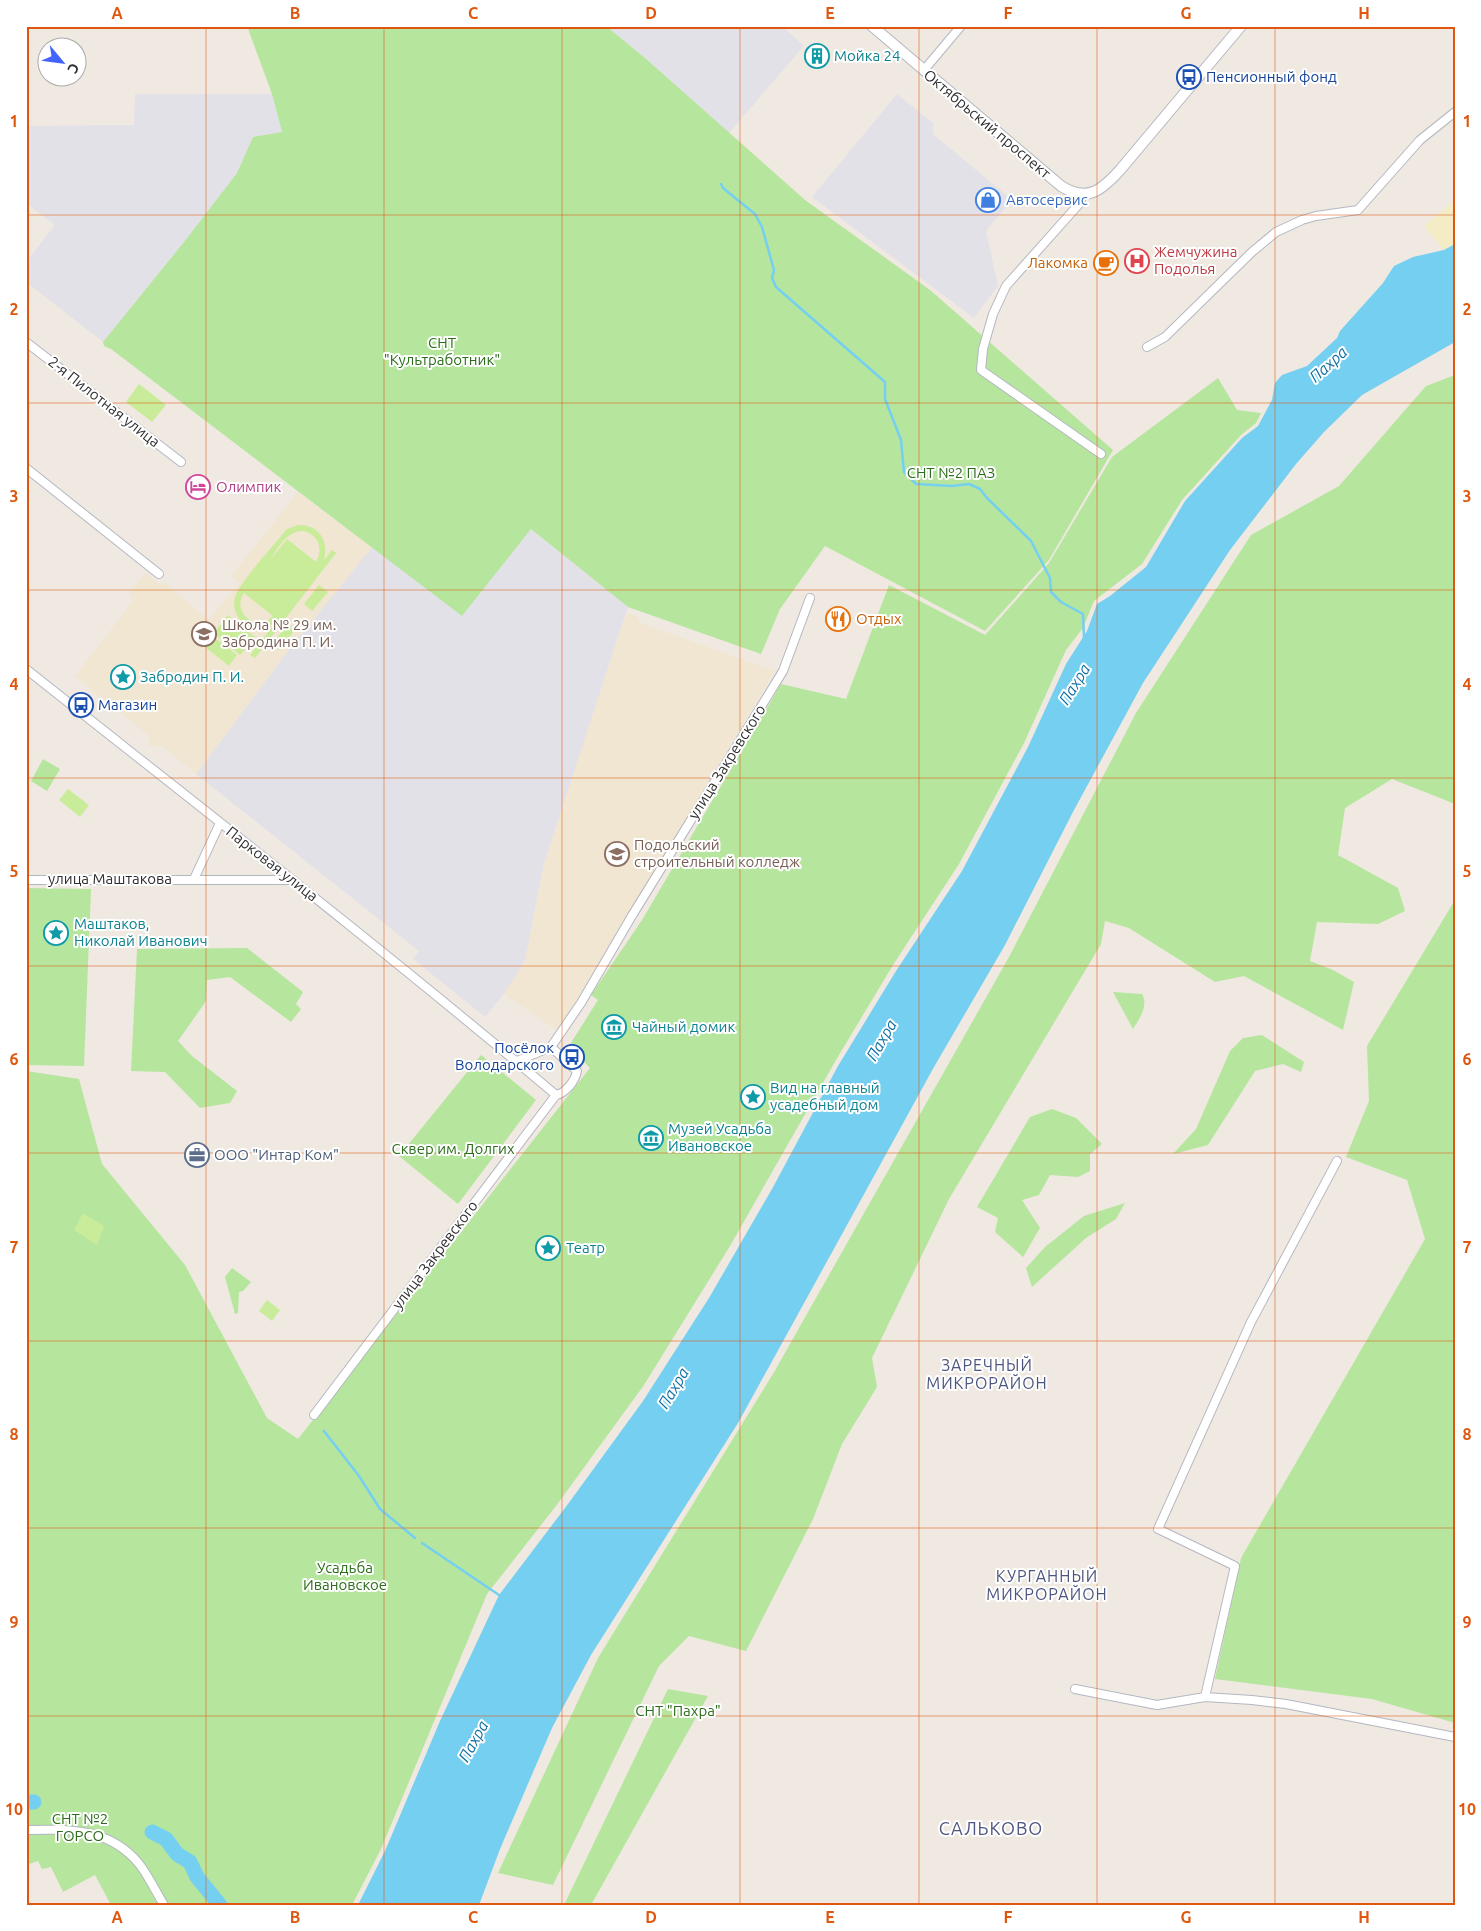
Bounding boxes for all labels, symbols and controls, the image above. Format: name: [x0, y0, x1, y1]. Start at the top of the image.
text: A: [111, 4, 123, 22]
text: B: [290, 4, 300, 22]
text: C: [468, 4, 478, 22]
text: D: [645, 4, 657, 22]
text: E: [825, 4, 835, 22]
text: F: [1004, 4, 1013, 22]
text: G: [1180, 4, 1192, 22]
text: H: [1358, 4, 1370, 22]
north arrow: [38, 38, 88, 88]
building icon: Мойка 24: [804, 43, 830, 69]
place label: Мойка 24: [834, 47, 900, 64]
text: С: [64, 61, 83, 76]
bus stop icon: Пенсионный фонд: [1176, 64, 1202, 90]
street label: Октябрьский проспект: [921, 66, 1054, 182]
place label: Пенсионный фонд: [1206, 68, 1337, 85]
text: 1: [9, 112, 19, 130]
text: 1: [1462, 112, 1472, 130]
shop icon: Автосервис: [975, 187, 1001, 213]
place label: Автосервис: [1006, 191, 1088, 208]
place label: Жемчужина Подолья: [1154, 243, 1238, 277]
hospital icon: Жемчужина Подолья: [1124, 248, 1150, 274]
cafe icon: Лакомка: [1093, 250, 1119, 276]
place label: Лакомка: [1027, 254, 1088, 271]
text: 2: [9, 300, 19, 318]
text: 2: [1462, 300, 1472, 318]
park label: СНТ "Культработник": [384, 334, 500, 368]
water label: Пахра: [1306, 342, 1351, 385]
street label: 2-я Пилотная улица: [45, 353, 163, 450]
park label: СНТ №2 ПАЗ: [907, 464, 995, 481]
hotel icon: Олимпик: [185, 474, 211, 500]
place label: Олимпик: [216, 478, 281, 495]
text: 3: [9, 487, 19, 505]
text: 3: [1462, 487, 1472, 505]
restaurant icon: Отдых: [825, 606, 851, 632]
place label: Отдых: [856, 610, 902, 627]
place label: Школа № 29 им. Забродина П. И.: [222, 616, 336, 650]
school or university icon: Школа № 29 им. Забродина П. И.: [191, 621, 217, 647]
water label: Пахра: [1055, 660, 1094, 707]
place icon: Забродин П. И.: [110, 664, 136, 690]
place label: Забродин П. И.: [140, 668, 244, 685]
text: 4: [9, 675, 19, 693]
text: 4: [1462, 675, 1472, 693]
bus stop icon: Магазин: [68, 692, 94, 718]
place label: Магазин: [98, 696, 157, 713]
street label: улица Закревского: [684, 701, 769, 822]
street label: Парковая улица: [223, 823, 322, 905]
place label: Подольский строительный колледж: [634, 836, 800, 870]
school or university icon: Подольский строительный колледж: [604, 841, 630, 867]
text: 5: [9, 862, 19, 880]
text: 5: [1462, 862, 1472, 880]
street label: улица Маштакова: [48, 870, 172, 887]
place label: Маштаков, Николай Иванович: [74, 915, 208, 949]
place icon: Маштаков, Николай Иванович: [43, 920, 69, 946]
museum icon: Чайный домик: [601, 1014, 627, 1040]
water label: Пахра: [862, 1016, 900, 1064]
place label: Чайный домик: [632, 1018, 735, 1035]
place label: Посёлок Володарского: [455, 1039, 554, 1073]
bus stop icon: Посёлок Володарского: [559, 1044, 585, 1070]
text: 6: [9, 1050, 19, 1068]
text: 6: [1462, 1050, 1472, 1068]
place label: Вид на главный усадебный дом: [770, 1079, 880, 1113]
place icon: Вид на главный усадебный дом: [740, 1084, 766, 1110]
place label: Музей Усадьба Ивановское: [668, 1120, 772, 1154]
museum icon: Музей Усадьба Ивановское: [638, 1125, 664, 1151]
park label: Сквер им. Долгих: [391, 1140, 515, 1157]
office icon: ООО "Интар Ком": [184, 1142, 210, 1168]
place label: ООО "Интар Ком": [214, 1146, 339, 1163]
street label: улица Закревского: [388, 1197, 481, 1312]
place icon: Театр: [535, 1235, 561, 1261]
text: 7: [9, 1238, 19, 1256]
text: 7: [1462, 1238, 1472, 1256]
place label: Театр: [566, 1239, 605, 1256]
district label: ЗАРЕЧНЫЙ МИКРОРАЙОН: [926, 1355, 1048, 1392]
water label: Пахра: [654, 1364, 692, 1412]
text: 8: [9, 1425, 19, 1443]
text: 8: [1462, 1425, 1472, 1443]
park label: Усадьба Ивановское: [303, 1559, 387, 1593]
district label: КУРГАННЫЙ МИКРОРАЙОН: [986, 1566, 1108, 1603]
text: 9: [9, 1613, 19, 1631]
text: 9: [1462, 1613, 1472, 1631]
park label: СНТ "Пахра": [635, 1702, 721, 1719]
water label: Пахра: [454, 1717, 492, 1765]
text: 10: [5, 1800, 23, 1818]
text: 10: [1458, 1800, 1476, 1818]
park label: СНТ №2 ГОРСО: [52, 1810, 108, 1844]
district label: САЛЬКОВО: [939, 1818, 1043, 1838]
text: A: [111, 1908, 123, 1926]
text: B: [290, 1908, 300, 1926]
text: C: [468, 1908, 478, 1926]
text: D: [645, 1908, 657, 1926]
text: E: [825, 1908, 835, 1926]
text: F: [1004, 1908, 1013, 1926]
text: G: [1180, 1908, 1192, 1926]
text: H: [1358, 1908, 1370, 1926]

